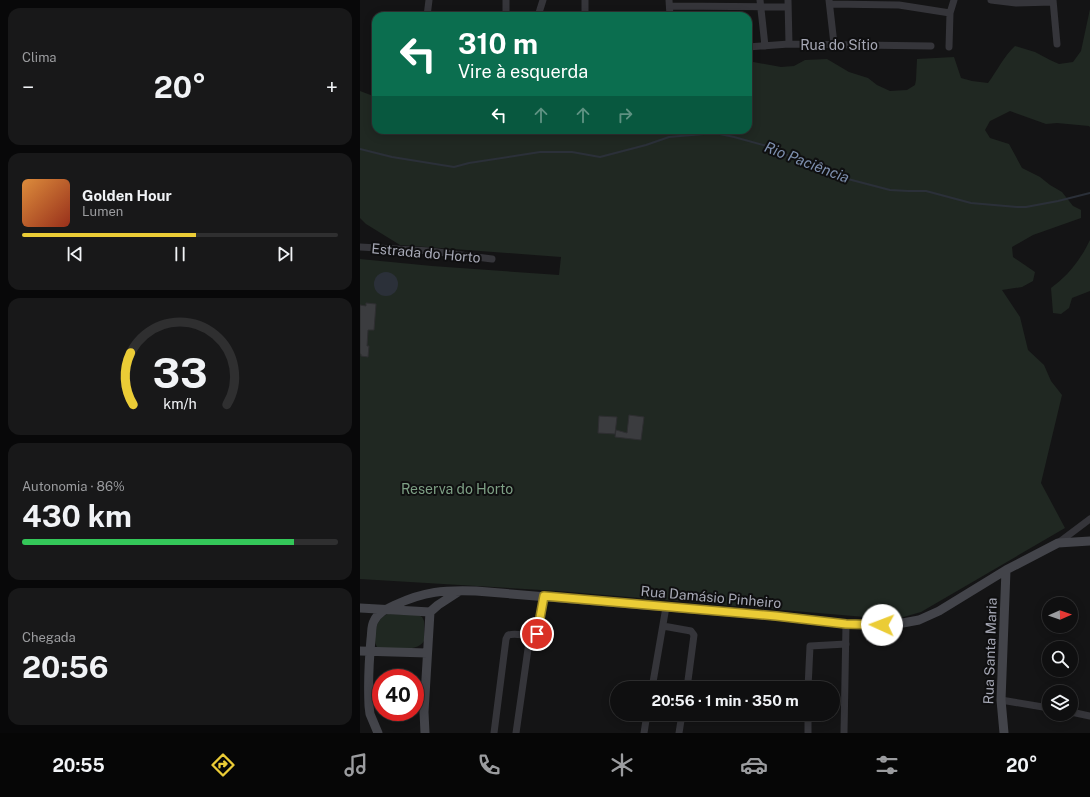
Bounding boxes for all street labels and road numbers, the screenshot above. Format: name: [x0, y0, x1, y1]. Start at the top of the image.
street label: Rua do Sítio: [800, 37, 878, 53]
street label: Estrada do Horto: [371, 240, 481, 266]
street label: Rua Damásio Pinheiro: [640, 583, 782, 611]
street label: Rua Santa Maria: [980, 597, 1000, 705]

